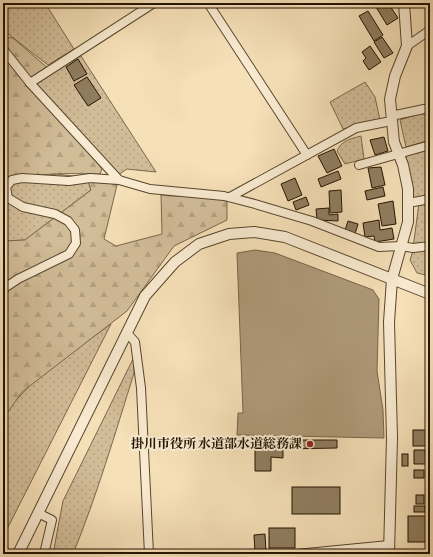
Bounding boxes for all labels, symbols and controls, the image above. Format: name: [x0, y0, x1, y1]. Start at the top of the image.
place label: 掛川市役所 水道部水道総務課: [131, 436, 302, 452]
marker: 掛川市役所 水道部水道総務課: [305, 439, 315, 449]

